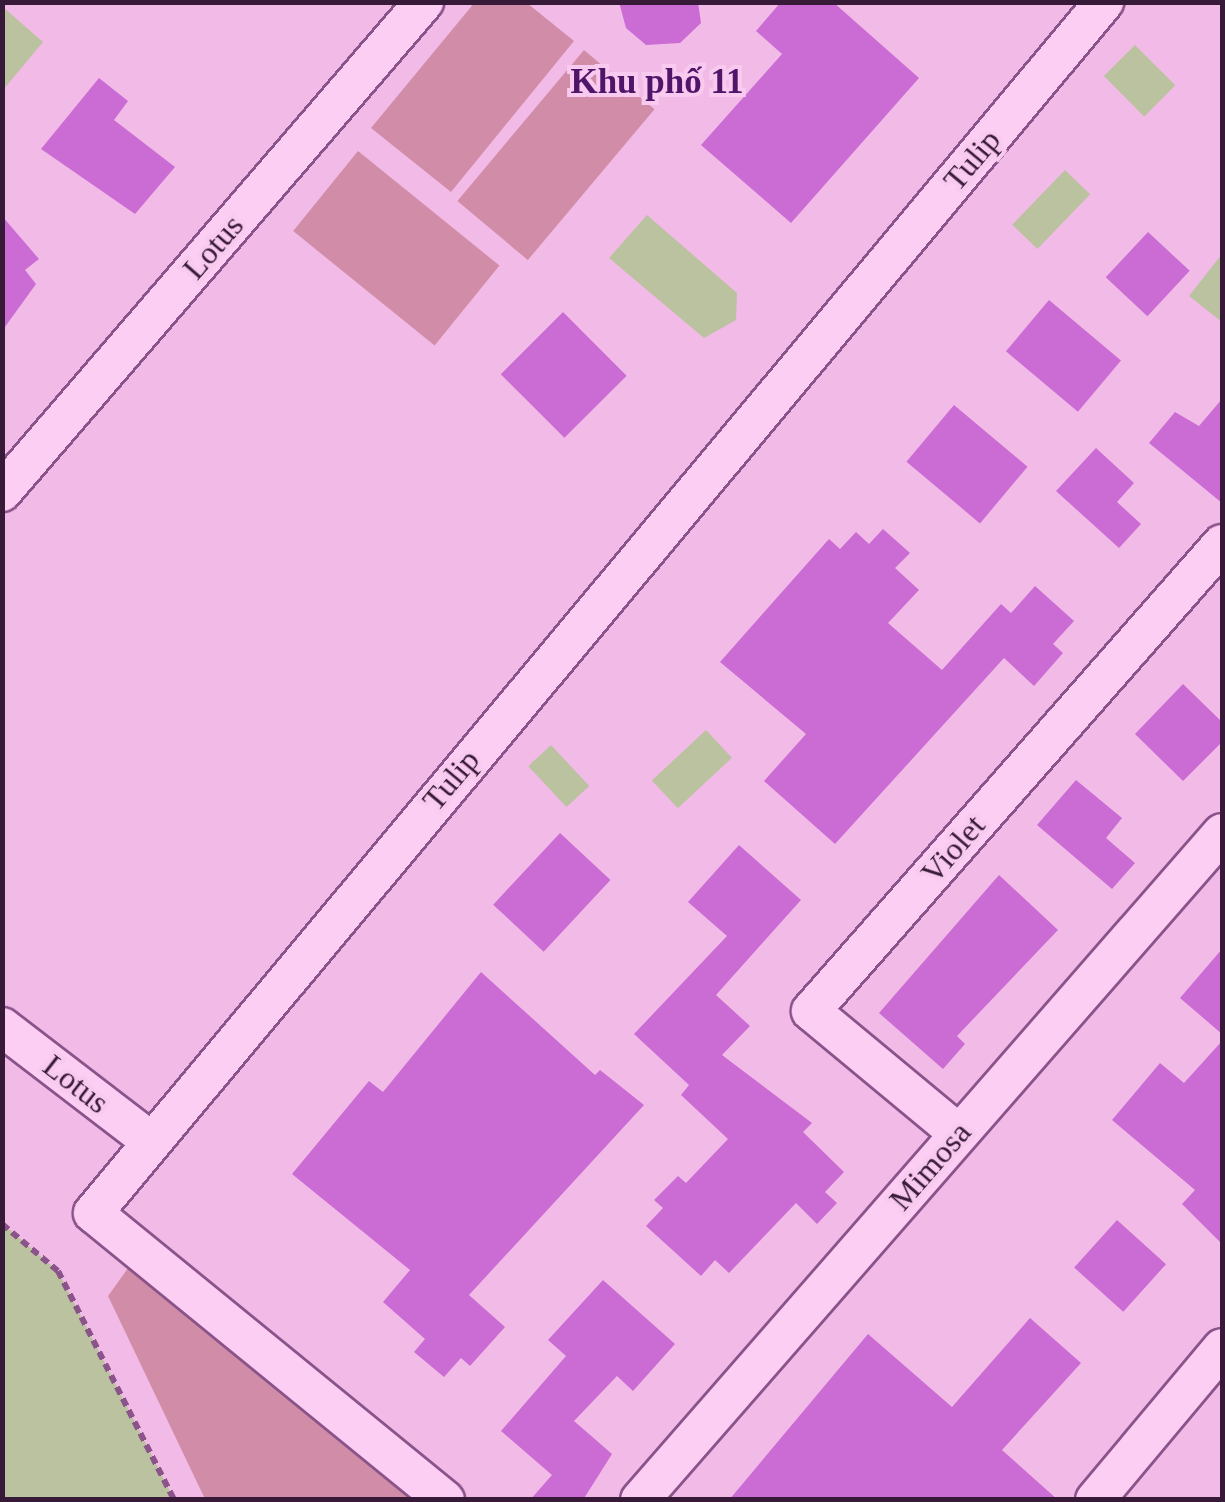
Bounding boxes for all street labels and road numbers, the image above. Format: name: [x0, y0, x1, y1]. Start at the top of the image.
street label: Tulip: [935, 122, 1009, 198]
street label: Lotus: [175, 207, 251, 287]
street label: Tulip: [414, 742, 488, 818]
street label: Violet: [913, 807, 993, 891]
street label: Lotus: [35, 1046, 117, 1122]
street label: Mimosa: [881, 1114, 979, 1218]

